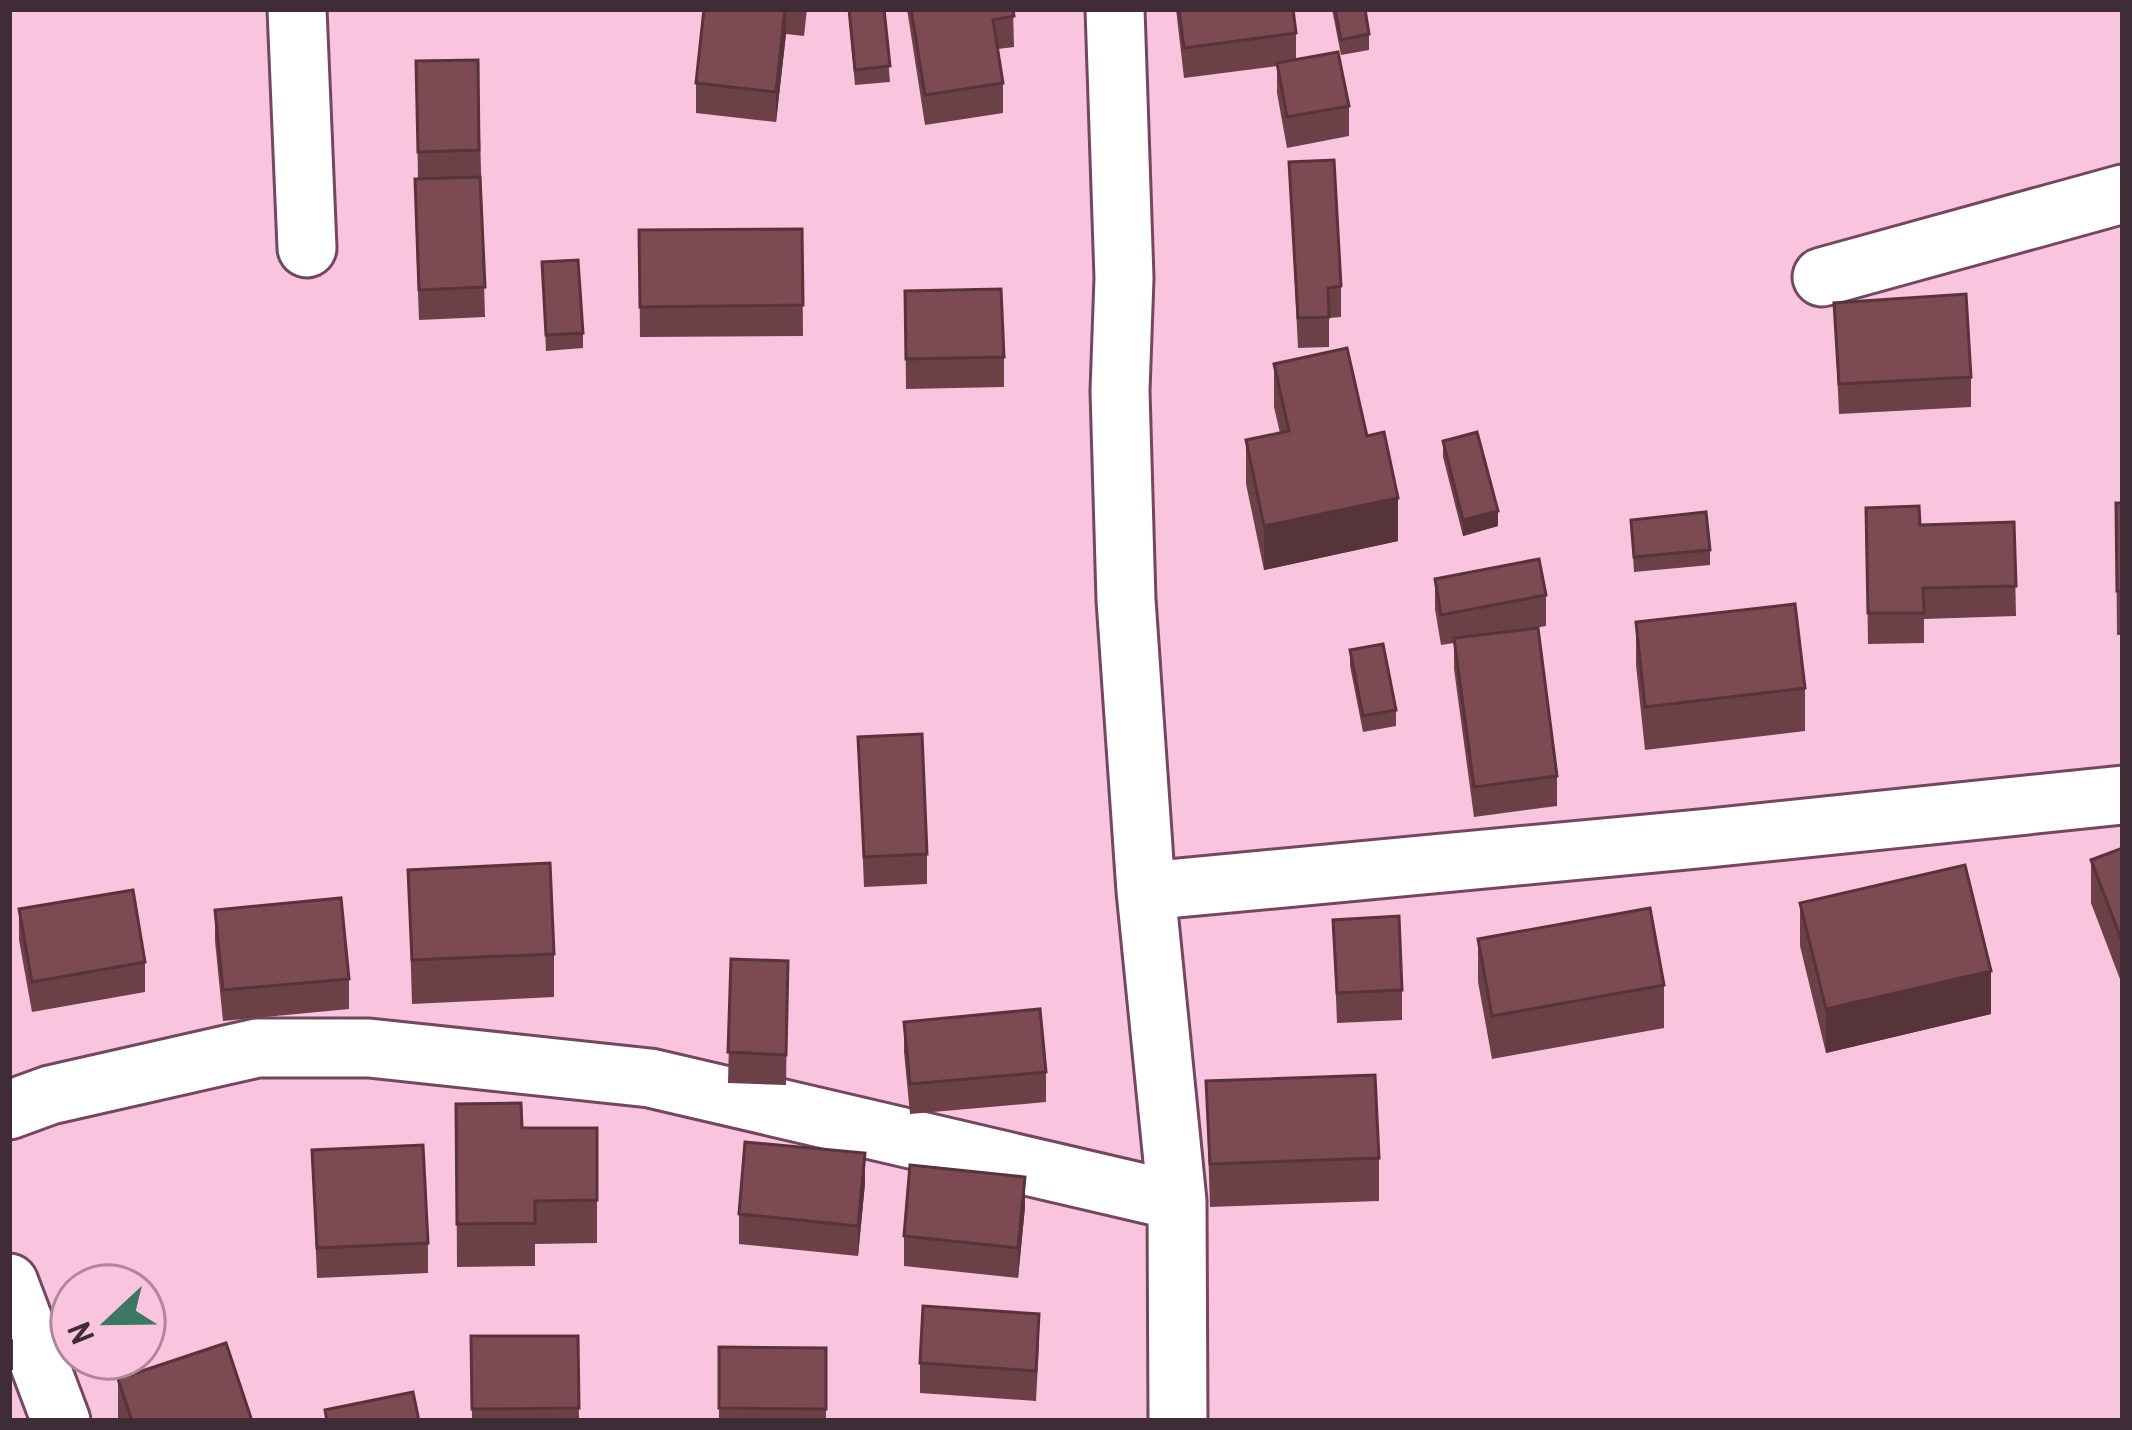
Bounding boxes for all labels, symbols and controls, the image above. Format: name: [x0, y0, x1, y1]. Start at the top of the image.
north arrow: [48, 1262, 168, 1382]
text: N: [56, 1316, 104, 1351]

